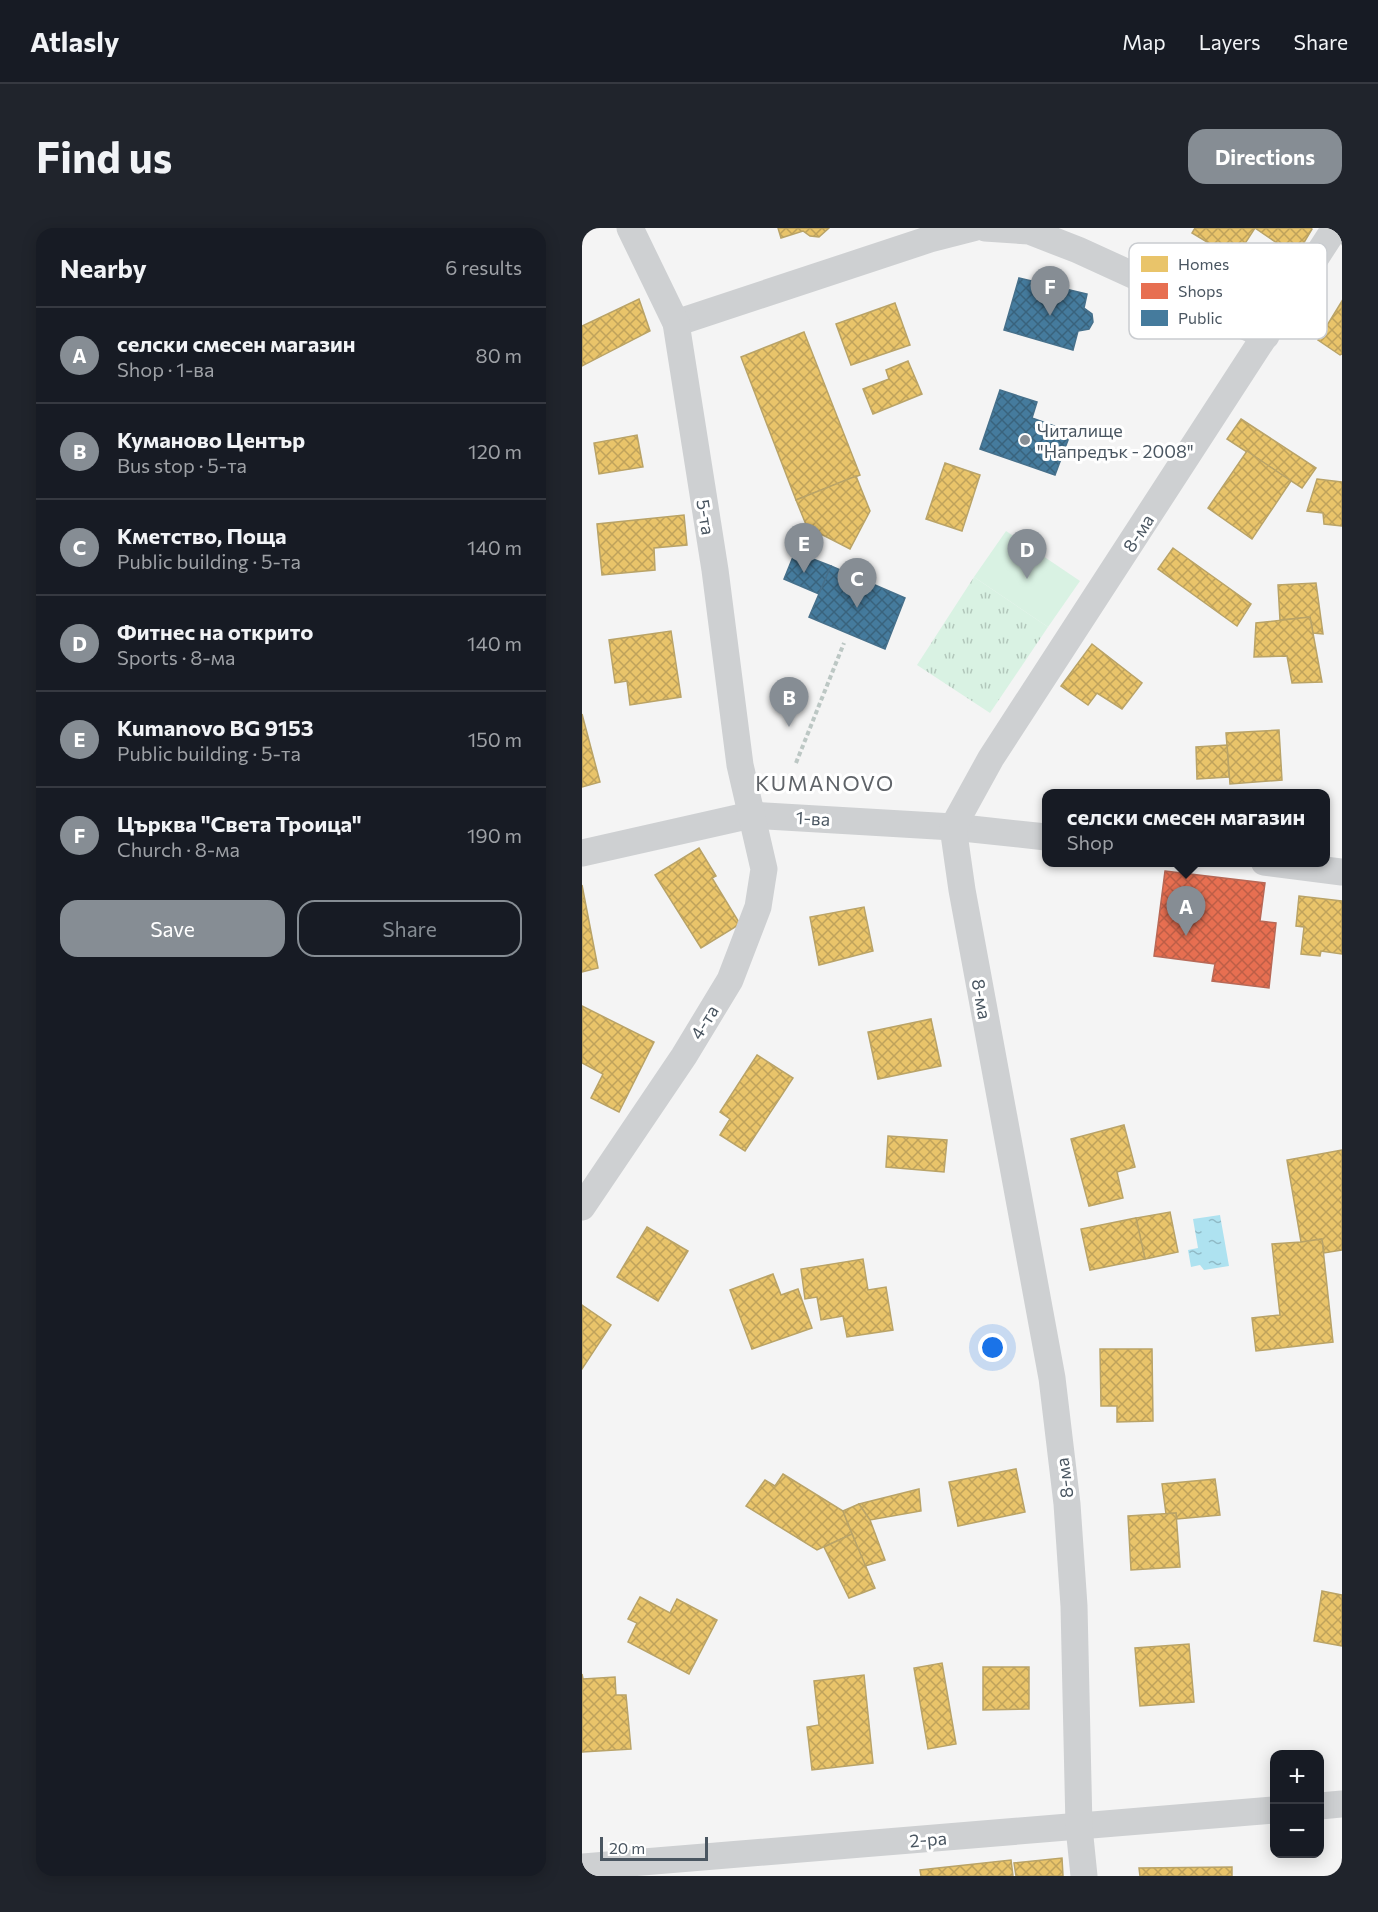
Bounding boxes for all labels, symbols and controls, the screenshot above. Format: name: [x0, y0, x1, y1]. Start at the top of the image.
text: Atlasly: [30, 24, 119, 58]
text: Map: [1122, 29, 1166, 54]
text: Layers: [1199, 29, 1261, 54]
text: Share: [1294, 29, 1348, 54]
button: Directions: [1188, 129, 1342, 184]
text: Find us: [36, 130, 172, 182]
legend: [1129, 243, 1327, 339]
text: Nearby: [60, 252, 147, 283]
text: Homes: [1178, 254, 1229, 273]
text: 6 results: [445, 255, 522, 279]
pin: F: [1030, 266, 1070, 316]
text: Shops: [1178, 281, 1223, 300]
text: Public: [1178, 308, 1223, 327]
text: селски смесен магазин: [117, 330, 355, 357]
text: A: [72, 343, 87, 367]
text: 80 m: [476, 343, 522, 367]
text: Shop · 1-ва: [117, 357, 214, 381]
place label: Читалище "Напредък - 2008": [1037, 419, 1194, 462]
text: Куманово Център: [117, 426, 305, 453]
marker: Читалище "Напредък - 2008": [1018, 433, 1032, 447]
text: B: [73, 439, 86, 463]
text: 120 m: [468, 439, 522, 463]
text: Bus stop · 5-та: [117, 453, 247, 477]
street label: 5-та: [692, 498, 720, 536]
street label: 8-ма: [1118, 510, 1158, 556]
text: Кметство, Поща: [117, 522, 287, 549]
pin: E: [784, 524, 824, 573]
pin: D: [1008, 530, 1046, 579]
text: C: [73, 535, 86, 559]
text: 140 m: [467, 535, 522, 559]
text: Public building · 5-та: [117, 549, 301, 573]
pin: C: [838, 558, 876, 608]
text: Фитнес на открито: [117, 618, 313, 645]
text: D: [72, 631, 87, 655]
text: 140 m: [467, 631, 522, 655]
text: Sports · 8-ма: [117, 645, 235, 669]
pin: B: [770, 678, 808, 727]
text: Kumanovo BG 9153: [117, 714, 314, 741]
text: E: [74, 727, 85, 751]
text: 150 m: [468, 727, 522, 751]
text: Public building · 5-та: [117, 741, 301, 765]
district label: KUMANOVO: [755, 770, 895, 795]
popup: [1042, 789, 1330, 867]
text: селски смесен магазин: [1067, 803, 1305, 830]
street label: 1-ва: [795, 806, 831, 830]
text: Църква "Света Троица": [117, 810, 362, 837]
text: F: [74, 823, 85, 847]
text: 190 m: [467, 823, 522, 847]
text: Shop: [1067, 830, 1114, 854]
text: Church · 8-ма: [117, 837, 240, 861]
pin: A: [1166, 886, 1206, 936]
button: Save: [60, 900, 285, 957]
button: Share: [297, 900, 522, 957]
street label: 8-ма: [968, 977, 996, 1021]
street label: 4-та: [685, 1001, 723, 1043]
your location: [978, 1333, 1007, 1362]
street label: 8-ма: [1051, 1456, 1077, 1500]
map controls: [1270, 1750, 1324, 1858]
button: +: [1270, 1750, 1324, 1804]
button: −: [1270, 1804, 1324, 1858]
street label: 2-ра: [908, 1826, 948, 1852]
scale bar: [600, 1834, 708, 1862]
text: 20 m: [609, 1838, 645, 1857]

